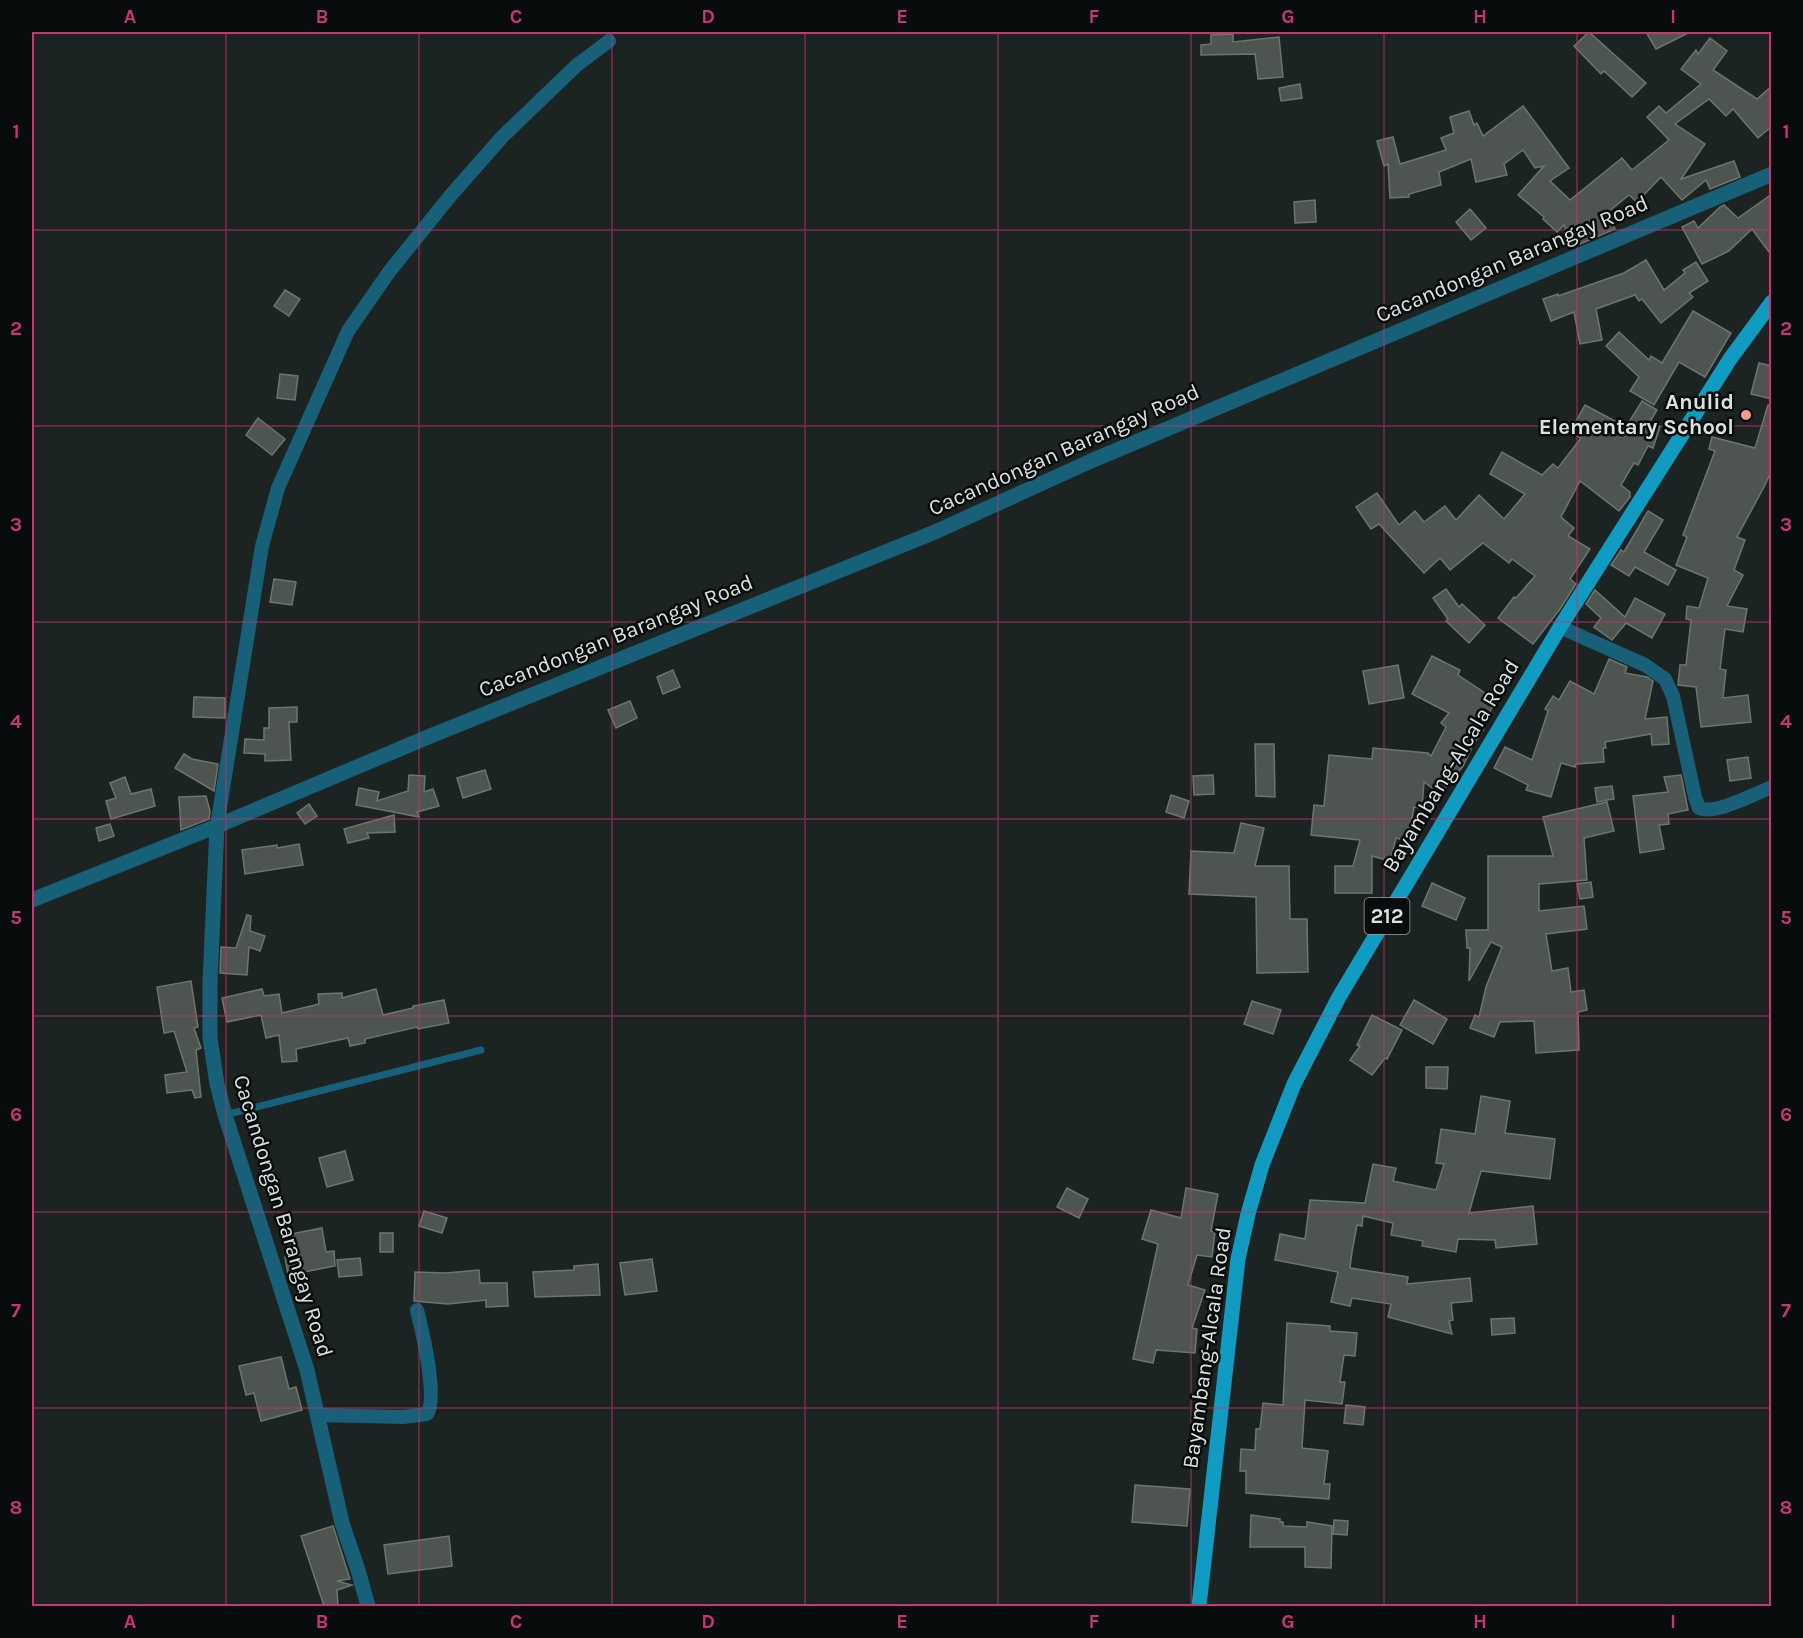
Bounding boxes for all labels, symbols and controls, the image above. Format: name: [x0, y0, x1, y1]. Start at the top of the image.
text: A: [124, 5, 137, 28]
text: B: [316, 5, 328, 28]
text: C: [510, 5, 522, 28]
text: D: [701, 5, 715, 28]
text: E: [896, 5, 908, 28]
text: F: [1089, 5, 1100, 28]
text: G: [1281, 5, 1295, 28]
text: H: [1473, 5, 1487, 28]
text: I: [1670, 5, 1676, 28]
text: 1: [12, 120, 20, 143]
text: 1: [1782, 120, 1790, 143]
street label: Cacandongan Barangay Road: [1372, 190, 1652, 328]
text: 2: [10, 317, 22, 340]
text: 2: [1780, 317, 1792, 340]
street label: Cacandongan Barangay Road: [925, 378, 1203, 522]
place label: Anulid Elementary School: [1539, 389, 1734, 440]
marker: Anulid Elementary School: [1739, 408, 1753, 422]
text: 3: [10, 513, 22, 536]
text: 3: [1780, 513, 1792, 536]
street label: Cacandongan Barangay Road: [475, 569, 757, 703]
street label: Bayambang-Alcala Road: [1377, 655, 1525, 877]
text: 4: [10, 710, 22, 733]
text: 4: [1780, 710, 1792, 733]
road number: 212: [1364, 898, 1410, 934]
text: 5: [10, 906, 22, 929]
text: 5: [1780, 906, 1792, 929]
street label: Cacandongan Barangay Road: [228, 1072, 338, 1360]
text: 6: [10, 1103, 22, 1126]
text: 6: [1780, 1103, 1792, 1126]
street label: Bayambang-Alcala Road: [1177, 1226, 1237, 1470]
text: 7: [11, 1299, 21, 1322]
text: 7: [1781, 1299, 1791, 1322]
text: 8: [10, 1496, 22, 1519]
text: 8: [1780, 1496, 1792, 1519]
text: A: [124, 1610, 137, 1633]
text: B: [316, 1610, 328, 1633]
text: C: [510, 1610, 522, 1633]
text: D: [701, 1610, 715, 1633]
text: E: [896, 1610, 908, 1633]
text: F: [1089, 1610, 1100, 1633]
text: G: [1281, 1610, 1295, 1633]
text: H: [1473, 1610, 1487, 1633]
text: I: [1670, 1610, 1676, 1633]

